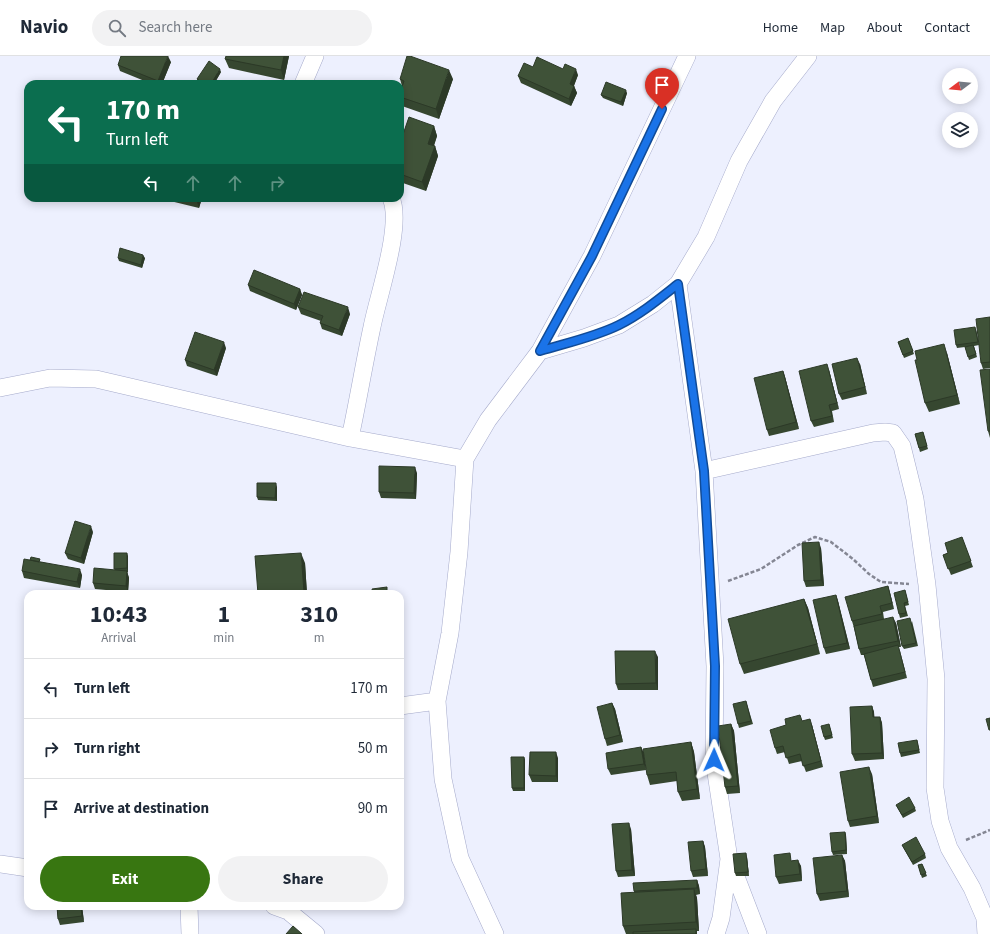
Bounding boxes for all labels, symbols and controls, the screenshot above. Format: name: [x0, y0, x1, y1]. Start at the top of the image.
search box: [92, 10, 372, 46]
text: Navio: [20, 14, 68, 41]
icon: search: [106, 17, 128, 39]
text: Search here: [138, 17, 212, 38]
text: Home: [763, 18, 798, 38]
text: Map: [820, 18, 845, 38]
text: About: [867, 18, 902, 38]
text: Contact: [924, 18, 970, 38]
pin: [645, 68, 679, 109]
north arrow: [942, 68, 978, 104]
map controls: [942, 68, 978, 148]
icon: arrive: [651, 74, 673, 96]
text: 170 m: [106, 90, 180, 130]
icon: left: [40, 96, 92, 148]
button: layers: [942, 112, 978, 148]
text: Turn left: [106, 127, 168, 152]
icon: left: [140, 172, 162, 194]
icon: ahead: [182, 172, 204, 194]
icon: ahead: [224, 172, 246, 194]
icon: right: [266, 172, 288, 194]
text: 10:43: [90, 597, 148, 632]
text: 1: [218, 597, 230, 632]
text: 310: [300, 597, 338, 632]
text: Arrival: [101, 629, 136, 647]
text: min: [213, 629, 234, 647]
text: m: [314, 629, 325, 647]
icon: left: [40, 678, 62, 700]
text: Turn left: [74, 678, 130, 699]
text: 170 m: [350, 678, 388, 699]
icon: right: [40, 738, 62, 760]
text: Turn right: [74, 738, 140, 759]
text: 50 m: [358, 738, 388, 759]
position arrow: [693, 739, 735, 781]
icon: arrive: [40, 798, 62, 820]
text: Arrive at destination: [74, 798, 209, 819]
text: 90 m: [358, 798, 388, 819]
button: Exit: [40, 856, 210, 902]
button: Share: [218, 856, 388, 902]

